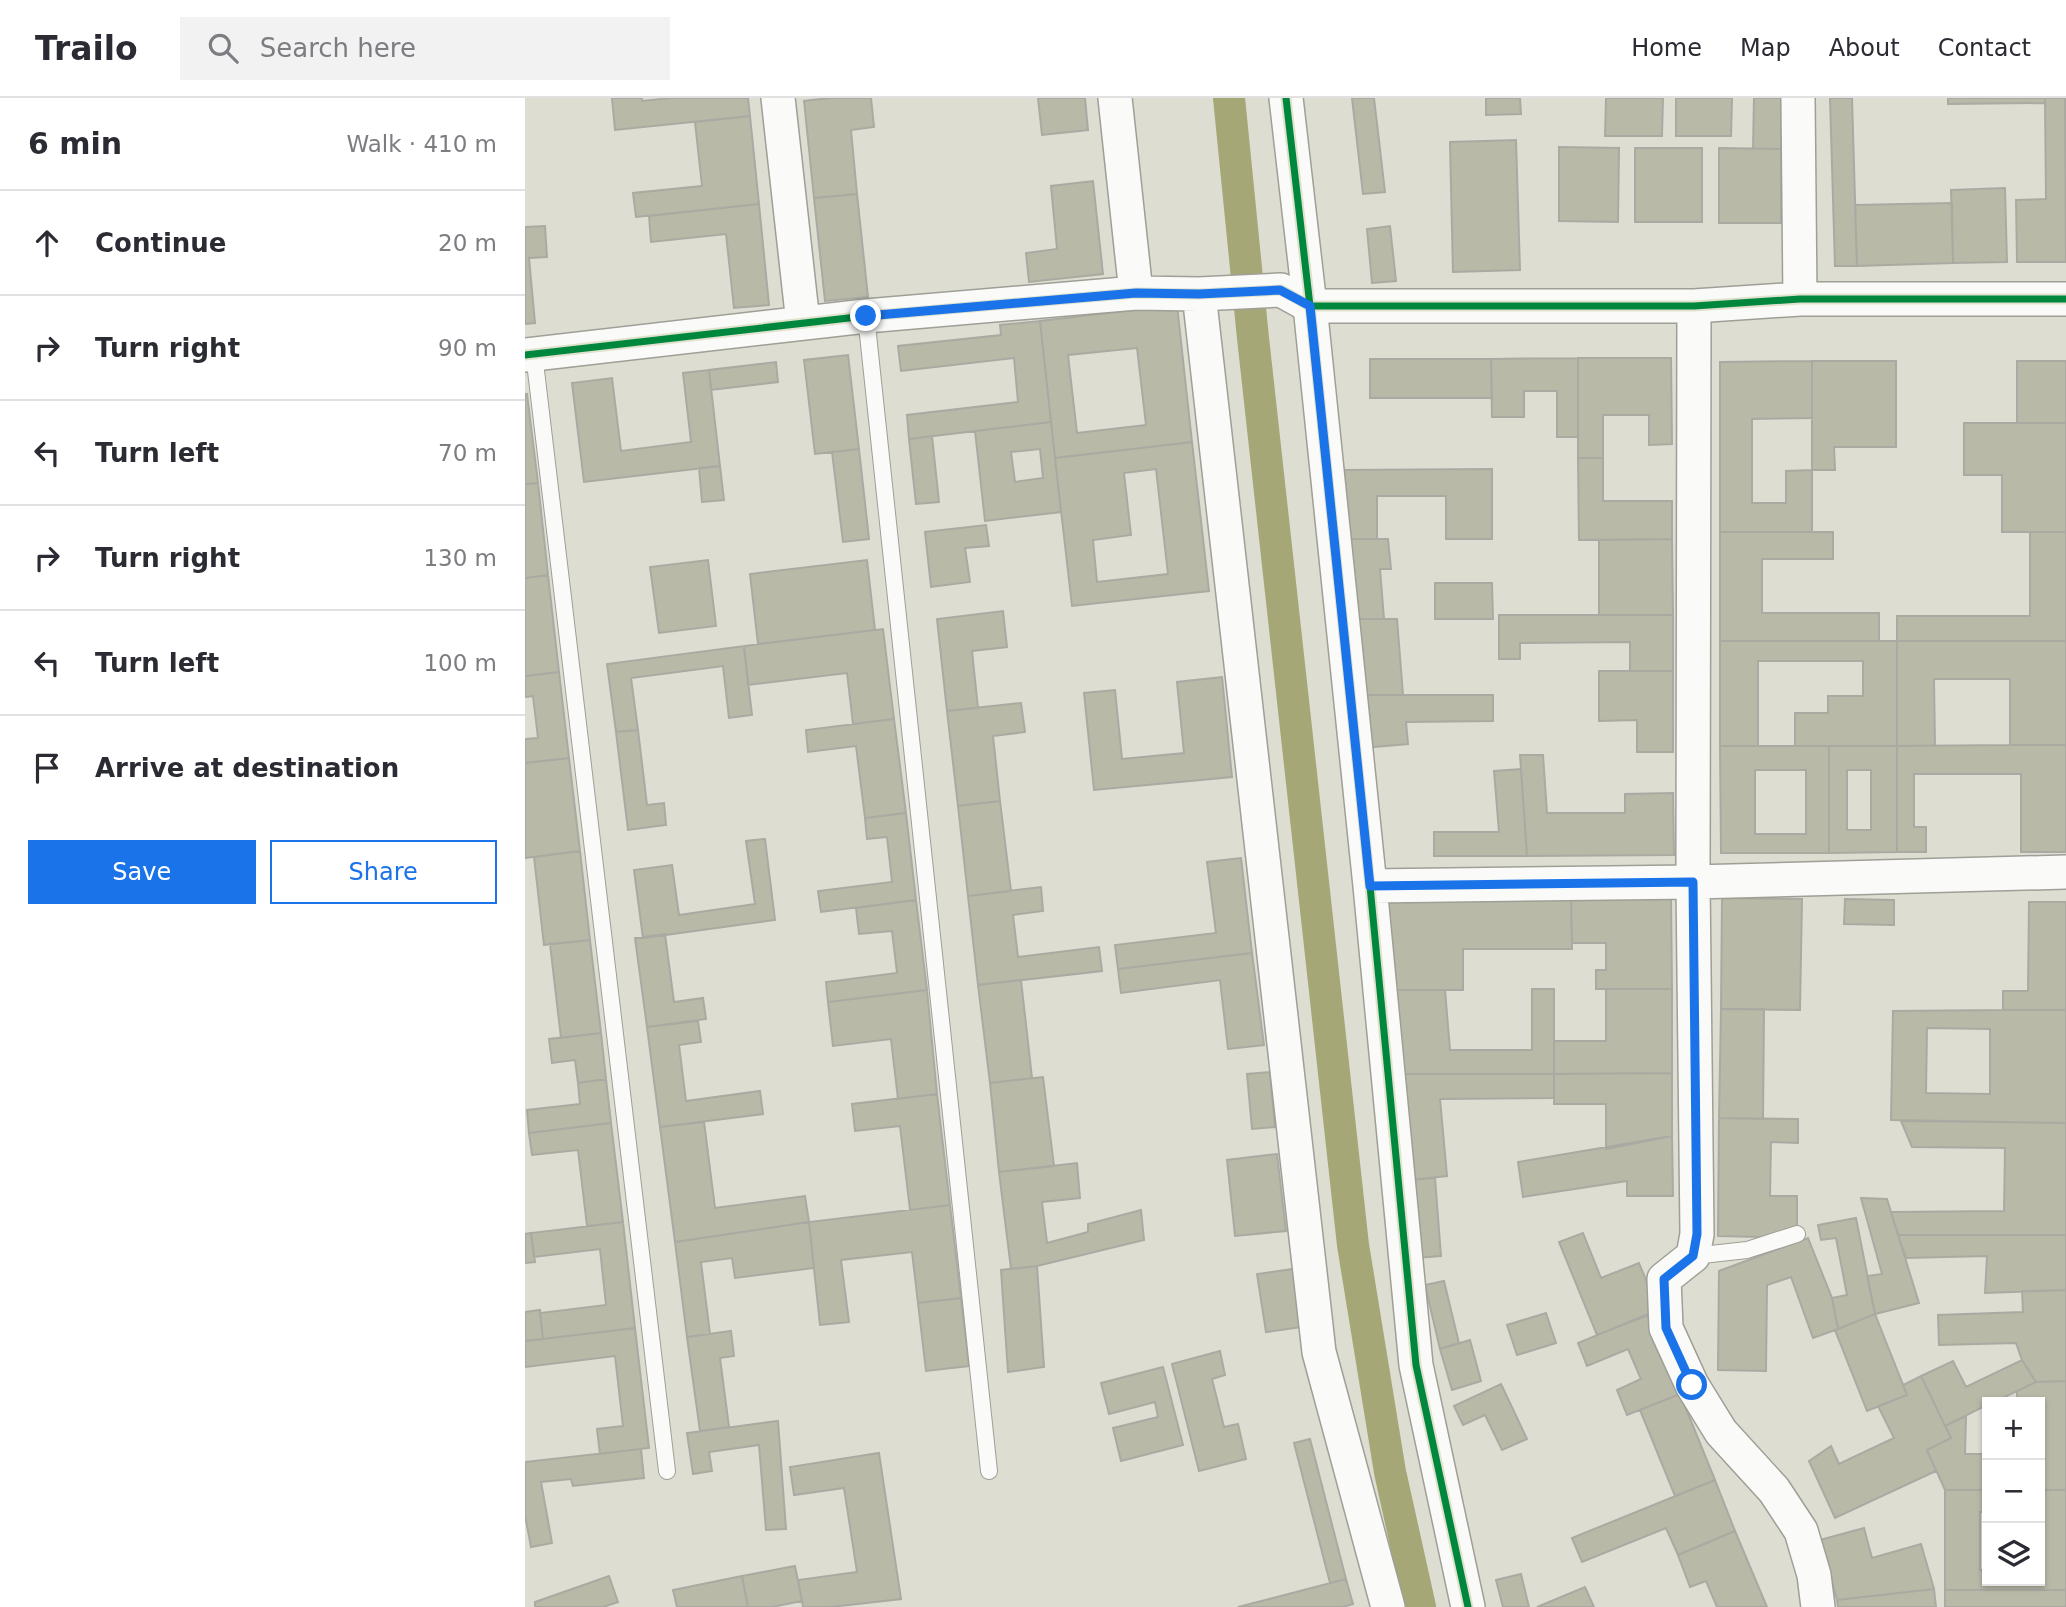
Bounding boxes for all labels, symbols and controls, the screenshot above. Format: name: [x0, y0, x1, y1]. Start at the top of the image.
search box: [180, 17, 670, 80]
text: Trailo: [35, 29, 138, 68]
icon: search: [204, 29, 242, 67]
text: Search here: [260, 33, 416, 63]
text: Home: [1631, 34, 1702, 62]
text: Map: [1740, 34, 1791, 62]
text: About: [1829, 34, 1900, 62]
text: Contact: [1938, 34, 2031, 62]
text: 6 min: [28, 126, 122, 161]
text: Walk · 410 m: [346, 131, 497, 157]
icon: ahead: [28, 224, 66, 262]
text: Continue: [95, 228, 226, 258]
text: 20 m: [438, 230, 497, 256]
route end: [850, 300, 881, 331]
icon: right: [28, 329, 66, 367]
text: Turn right: [95, 333, 240, 363]
text: 90 m: [438, 335, 497, 361]
icon: left: [28, 434, 66, 472]
text: Turn left: [95, 438, 219, 468]
text: 70 m: [438, 440, 497, 466]
icon: right: [28, 539, 66, 577]
text: Turn right: [95, 543, 240, 573]
text: 130 m: [423, 545, 497, 571]
icon: left: [28, 644, 66, 682]
text: Turn left: [95, 648, 219, 678]
text: 100 m: [423, 650, 497, 676]
icon: arrive: [28, 749, 66, 787]
text: Arrive at destination: [95, 753, 399, 783]
button: Save: [28, 840, 256, 904]
button: Share: [270, 840, 497, 904]
route start: [1676, 1369, 1707, 1400]
map controls: [1982, 1397, 2045, 1586]
button: +: [1982, 1397, 2045, 1460]
button: −: [1982, 1460, 2045, 1523]
button: layers: [1982, 1523, 2045, 1586]

